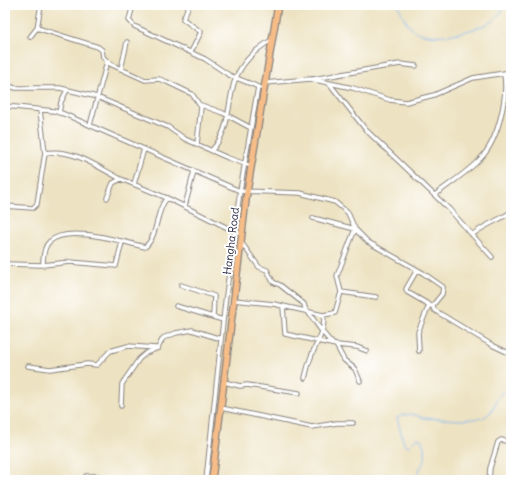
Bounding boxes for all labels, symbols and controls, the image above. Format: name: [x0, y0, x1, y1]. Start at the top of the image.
street label: Hangha Road: [220, 206, 242, 275]

